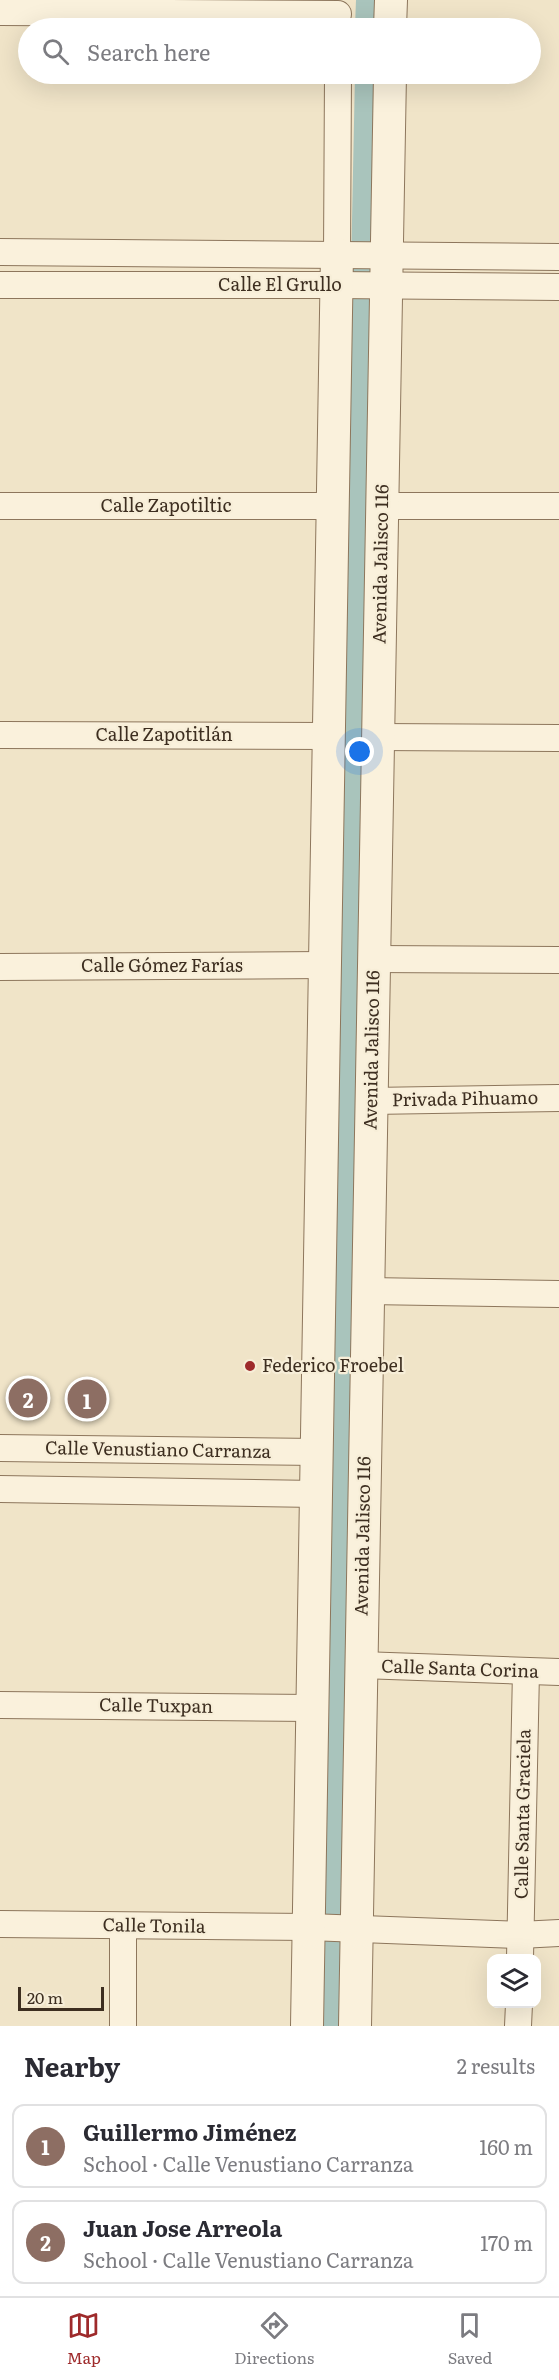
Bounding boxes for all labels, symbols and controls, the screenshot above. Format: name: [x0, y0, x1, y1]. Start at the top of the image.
search box: [18, 18, 541, 84]
icon: search: [39, 35, 72, 68]
text: Search here: [87, 35, 210, 68]
street label: Calle El Grullo: [218, 270, 342, 297]
street label: Avenida Jalisco 116: [365, 484, 394, 644]
street label: Calle Zapotiltic: [100, 491, 232, 518]
street label: Calle Zapotitlán: [95, 720, 233, 747]
your location: [345, 737, 374, 766]
street label: Calle Gómez Farías: [81, 951, 243, 978]
street label: Avenida Jalisco 116: [356, 970, 385, 1130]
street label: Privada Pihuamo: [392, 1083, 538, 1112]
place label: Federico Froebel: [262, 1351, 404, 1378]
marker: Federico Froebel: [243, 1359, 257, 1373]
pin: 2: [9, 1376, 48, 1420]
pin: 1: [68, 1376, 106, 1422]
street label: Calle Venustiano Carranza: [45, 1433, 272, 1464]
street label: Avenida Jalisco 116: [347, 1456, 376, 1616]
street label: Calle Santa Corina: [381, 1651, 540, 1684]
street label: Calle Tuxpan: [99, 1690, 213, 1719]
street label: Calle Santa Graciela: [507, 1728, 536, 1899]
street label: Calle Tonila: [102, 1910, 206, 1939]
map controls: [487, 1954, 541, 2008]
button: layers: [487, 1954, 541, 2008]
scale bar: [18, 1984, 104, 2012]
text: 20 m: [27, 1985, 63, 2009]
text: Nearby: [24, 2046, 120, 2085]
text: 2 results: [457, 2050, 535, 2080]
text: Guillermo Jiménez: [83, 2115, 297, 2148]
text: 1: [41, 2131, 50, 2161]
text: 160 m: [479, 2131, 533, 2161]
text: School · Calle Venustiano Carranza: [83, 2148, 414, 2178]
text: Juan Jose Arreola: [83, 2211, 282, 2244]
text: 2: [40, 2227, 51, 2257]
text: 170 m: [480, 2227, 533, 2257]
text: School · Calle Venustiano Carranza: [83, 2244, 414, 2274]
tab: Map: [67, 2309, 101, 2369]
tab: Directions: [234, 2309, 314, 2369]
tab: Saved: [448, 2309, 492, 2369]

